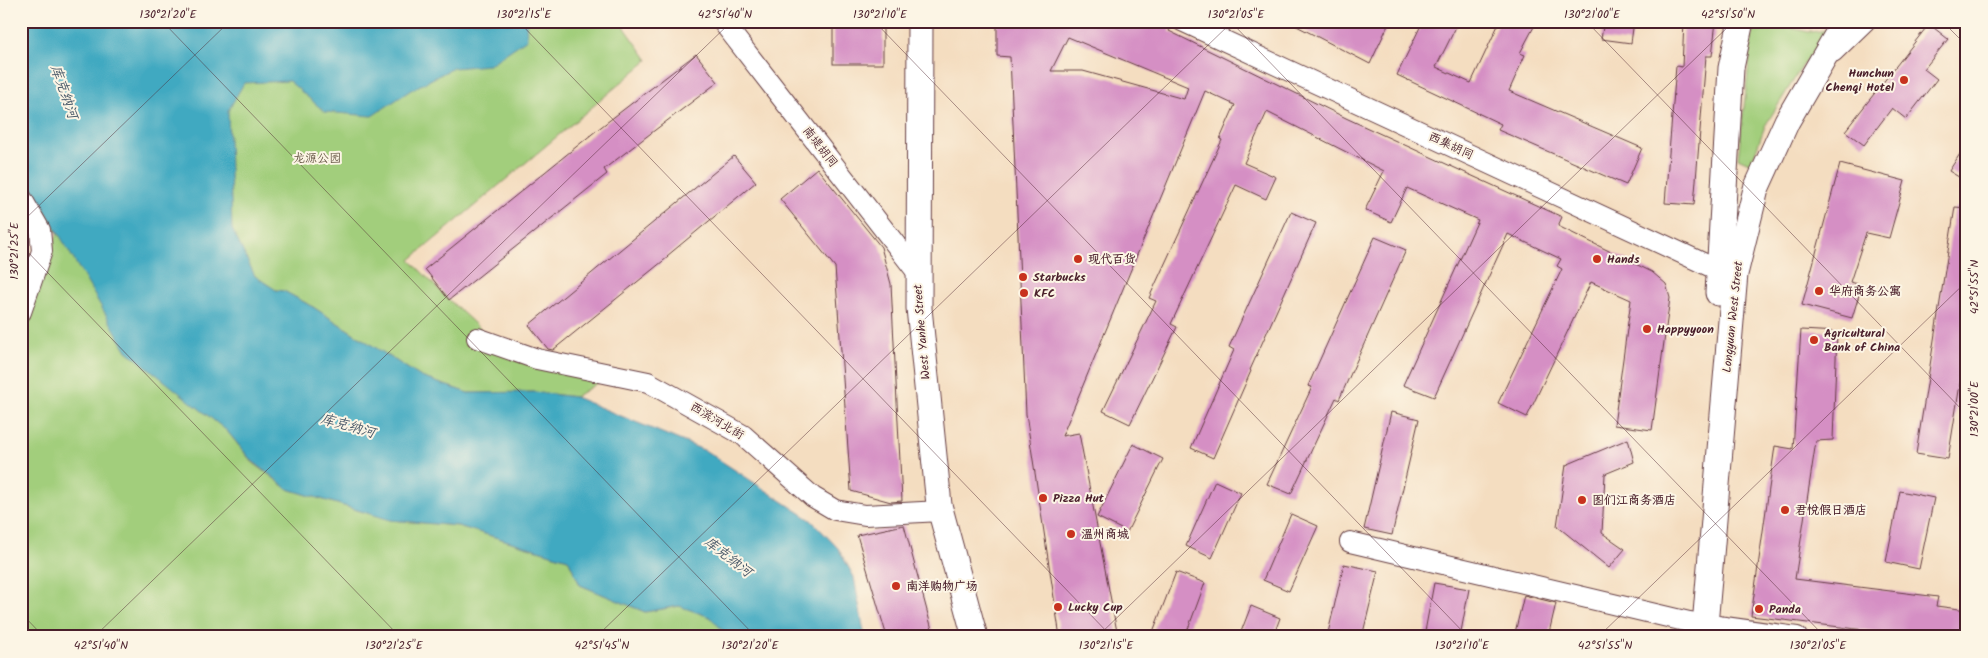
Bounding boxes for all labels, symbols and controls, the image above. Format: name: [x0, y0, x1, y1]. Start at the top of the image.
text: 130°21'20"E: [139, 5, 198, 24]
text: 130°21'15"E: [497, 5, 552, 24]
text: 42°51'40"N: [698, 5, 752, 24]
text: 130°21'10"E: [853, 5, 908, 24]
text: 130°21'05"E: [1208, 5, 1265, 24]
text: 130°21'00"E: [1564, 5, 1621, 24]
text: 42°51'50"N: [1701, 5, 1755, 24]
water label: 库克纳河: [44, 62, 84, 124]
place label: Hunchun Chenqi Hotel: [1826, 64, 1895, 97]
marker: Hunchun Chenqi Hotel: [1898, 74, 1910, 86]
street label: 南堤胡同: [798, 122, 842, 172]
street label: 西集胡同: [1425, 127, 1477, 165]
park label: 龙源公园: [293, 149, 341, 168]
text: 130°21'25"E: [5, 221, 24, 280]
place label: 现代百货: [1088, 250, 1136, 269]
place label: Hands: [1607, 250, 1640, 269]
marker: 现代百货: [1072, 253, 1084, 265]
marker: Hands: [1591, 253, 1603, 265]
street label: Longyuan West Street: [1718, 260, 1748, 374]
text: 42°51'55"N: [1965, 260, 1984, 314]
place label: Starbucks: [1033, 268, 1086, 287]
marker: Starbucks: [1017, 271, 1029, 283]
place label: 华府商务公寓: [1829, 282, 1901, 301]
street label: West Yanhe Street: [908, 283, 936, 380]
place label: KFC: [1034, 284, 1055, 303]
marker: 华府商务公寓: [1813, 285, 1825, 297]
marker: KFC: [1018, 287, 1030, 299]
place label: Happyyoon: [1657, 320, 1714, 339]
marker: Happyyoon: [1641, 323, 1653, 335]
place label: Agricultural Bank of China: [1824, 324, 1900, 357]
marker: Agricultural Bank of China: [1808, 334, 1820, 346]
text: 130°21'00"E: [1965, 380, 1984, 437]
street label: 西滨河北街: [686, 397, 748, 445]
water label: 库克纳河: [318, 408, 380, 445]
place label: Pizza Hut: [1053, 489, 1105, 508]
place label: 图们江商务酒店: [1592, 491, 1676, 510]
marker: Pizza Hut: [1037, 492, 1049, 504]
marker: 图们江商务酒店: [1576, 494, 1588, 506]
place label: 君悦假日酒店: [1795, 501, 1867, 520]
marker: 君悦假日酒店: [1779, 504, 1791, 516]
place label: 温州商城: [1081, 525, 1129, 544]
marker: 温州商城: [1065, 528, 1077, 540]
water label: 库克纳河: [699, 531, 758, 584]
place label: 南洋购物广场: [906, 577, 978, 596]
marker: 南洋购物广场: [890, 580, 902, 592]
place label: Lucky Cup: [1068, 598, 1123, 617]
place label: Panda: [1769, 600, 1801, 619]
marker: Lucky Cup: [1052, 601, 1064, 613]
marker: Panda: [1753, 603, 1765, 615]
text: 42°51'40"N: [74, 636, 128, 655]
text: 130°21'25"E: [365, 636, 424, 655]
text: 42°51'45"N: [575, 636, 629, 655]
text: 130°21'20"E: [721, 636, 780, 655]
text: 130°21'15"E: [1079, 636, 1134, 655]
text: 130°21'10"E: [1435, 636, 1490, 655]
text: 42°51'55"N: [1578, 636, 1632, 655]
text: 130°21'05"E: [1790, 636, 1847, 655]

